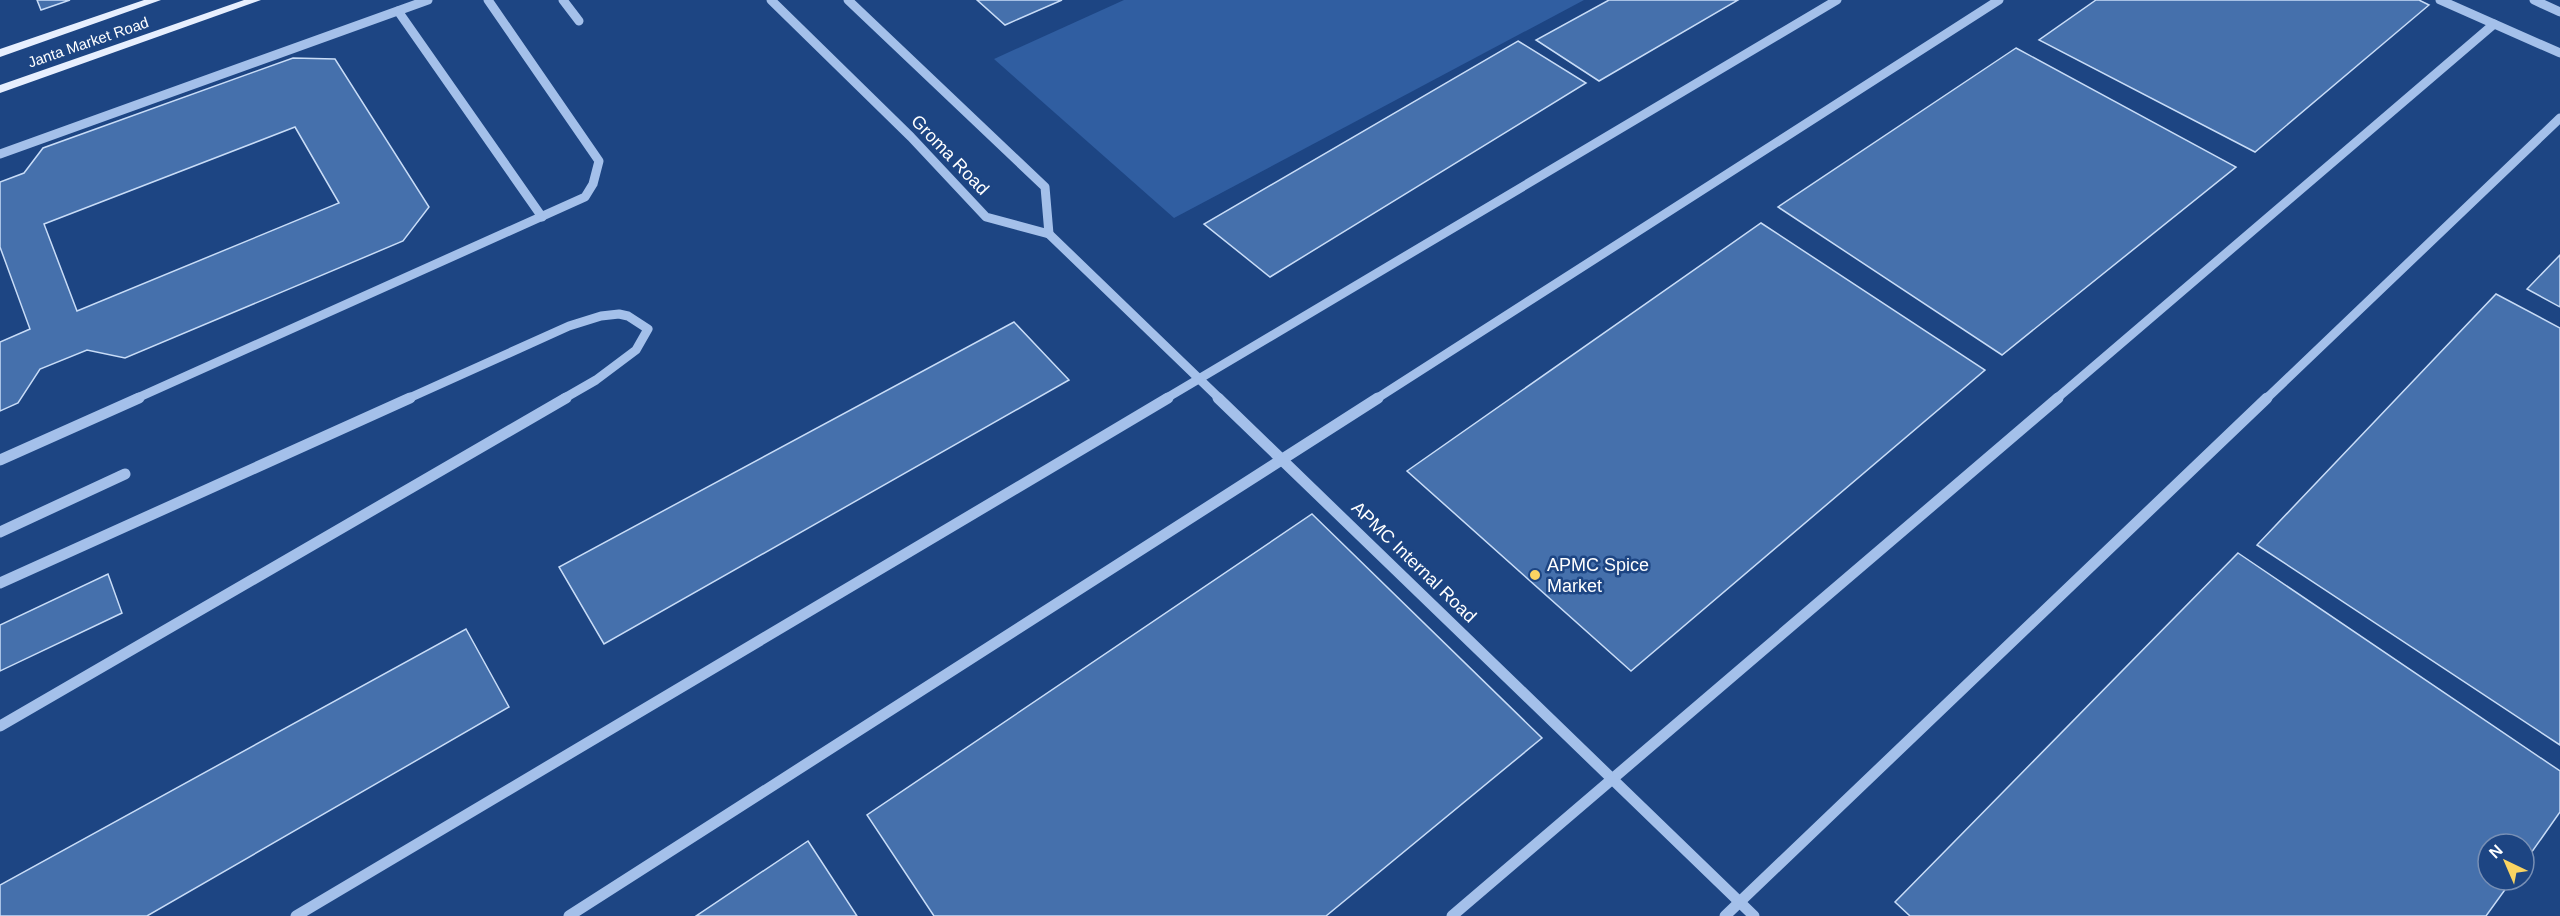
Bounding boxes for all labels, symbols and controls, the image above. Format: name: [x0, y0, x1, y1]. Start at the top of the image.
street label: Janta Market Road: [25, 13, 151, 71]
street label: Groma Road: [907, 111, 993, 199]
street label: APMC Internal Road: [1348, 497, 1480, 627]
place label: APMC Spice Market: [1547, 555, 1649, 596]
marker: APMC Spice Market: [1528, 568, 1542, 582]
north arrow: [2476, 832, 2536, 892]
text: N: [2486, 841, 2506, 862]

